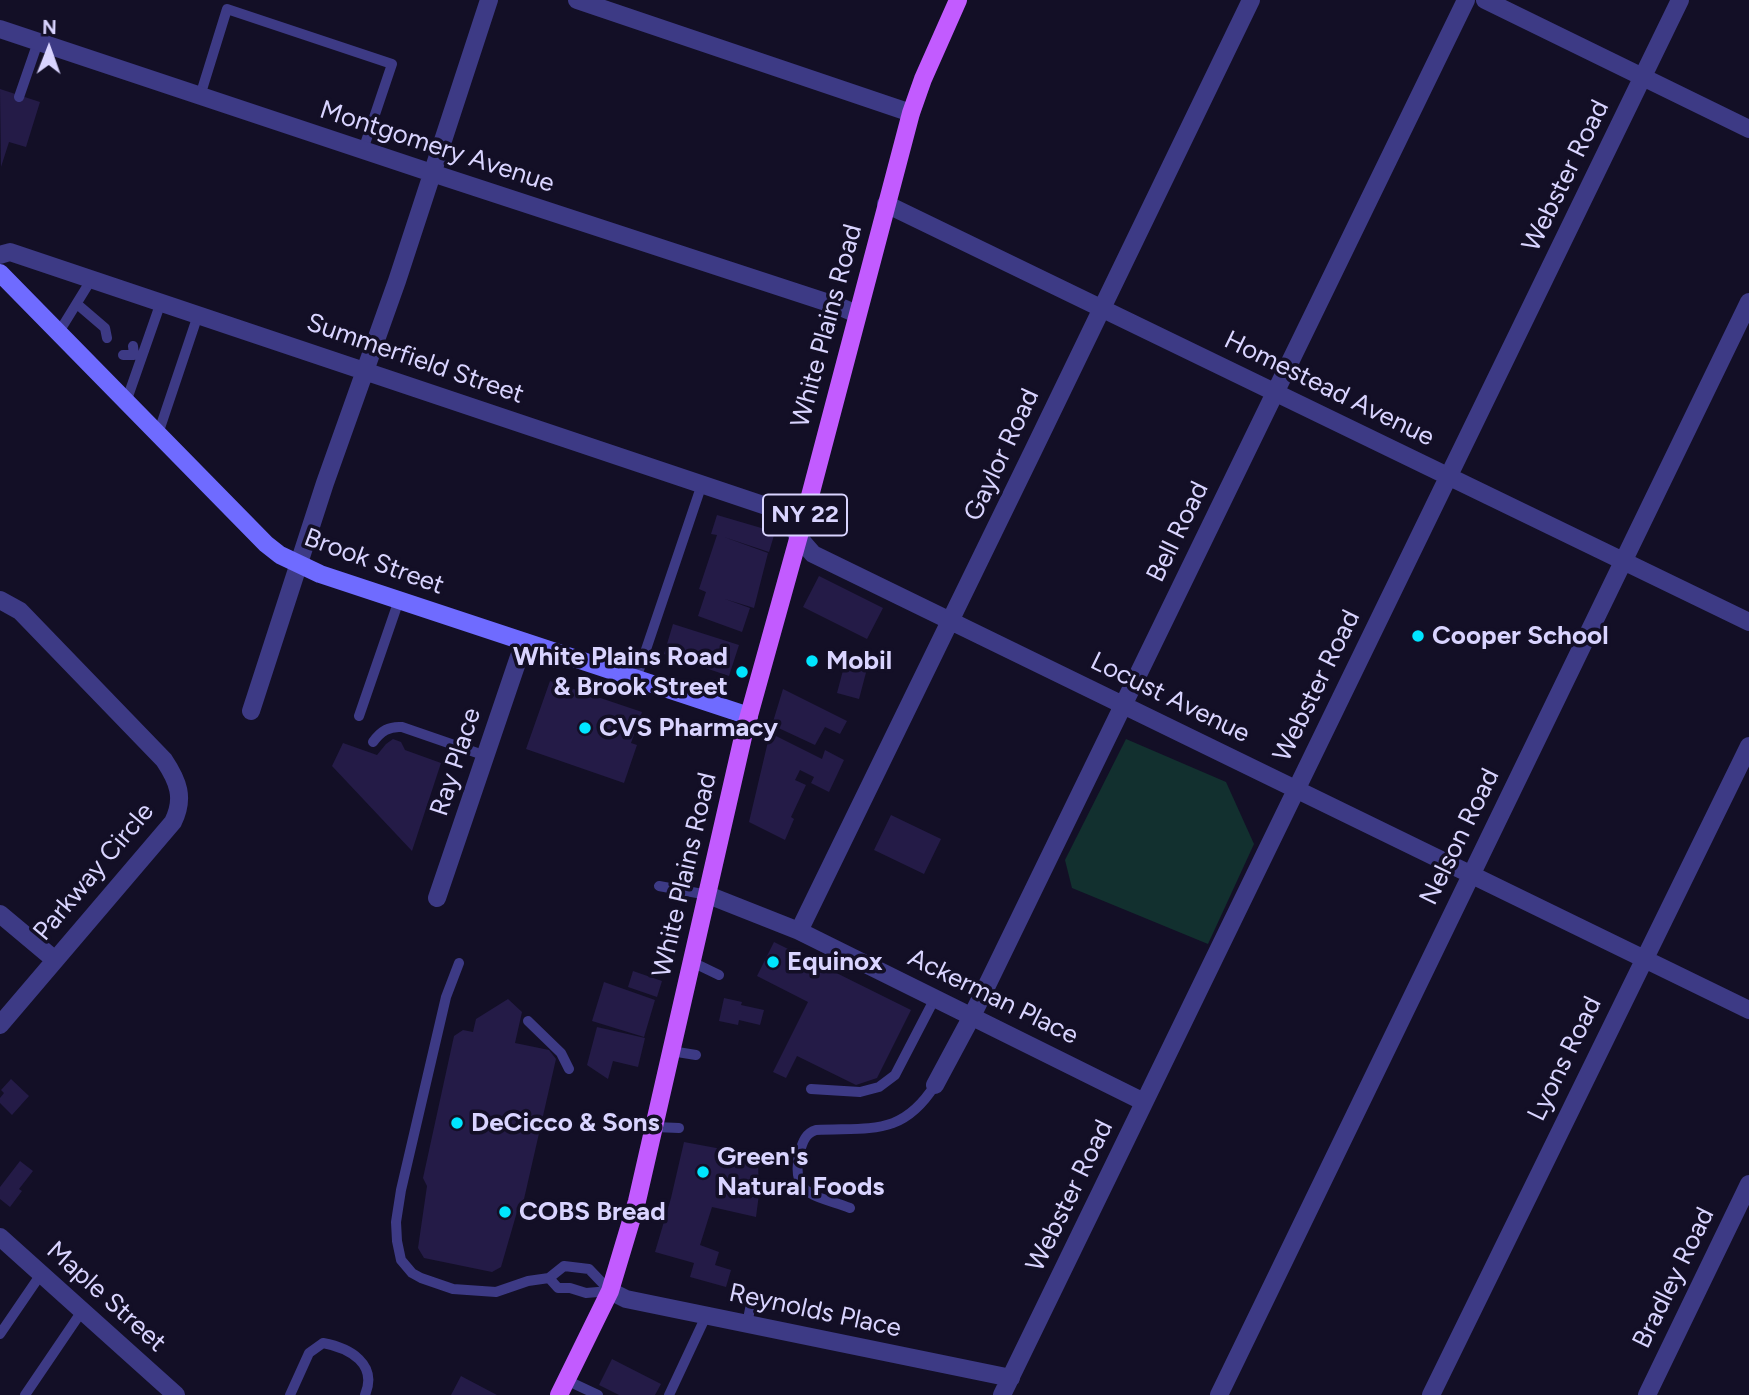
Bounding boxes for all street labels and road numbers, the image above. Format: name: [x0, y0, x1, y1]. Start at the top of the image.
street label: Montgomery Avenue: [316, 94, 558, 200]
street label: Webster Road: [1516, 95, 1616, 257]
street label: White Plains Road: [785, 221, 869, 431]
street label: Summerfield Street: [302, 307, 528, 411]
street label: Homestead Avenue: [1219, 325, 1439, 453]
street label: Gaylor Road: [958, 384, 1046, 526]
street label: Bell Road: [1140, 477, 1216, 587]
road number: NY 22: [763, 494, 847, 536]
street label: Brook Street: [300, 522, 448, 602]
street label: Webster Road: [1267, 605, 1367, 767]
street label: Locust Avenue: [1085, 646, 1255, 750]
street label: Ray Place: [424, 704, 488, 820]
street label: Nelson Road: [1414, 764, 1506, 910]
street label: White Plains Road: [646, 770, 724, 980]
street label: Parkway Circle: [27, 797, 161, 947]
street label: Ackerman Place: [903, 942, 1083, 1052]
street label: Lyons Road: [1521, 992, 1609, 1126]
street label: Webster Road: [1020, 1115, 1120, 1277]
street label: Bradley Road: [1627, 1203, 1721, 1353]
street label: Maple Street: [40, 1235, 172, 1359]
street label: Reynolds Place: [726, 1278, 904, 1344]

